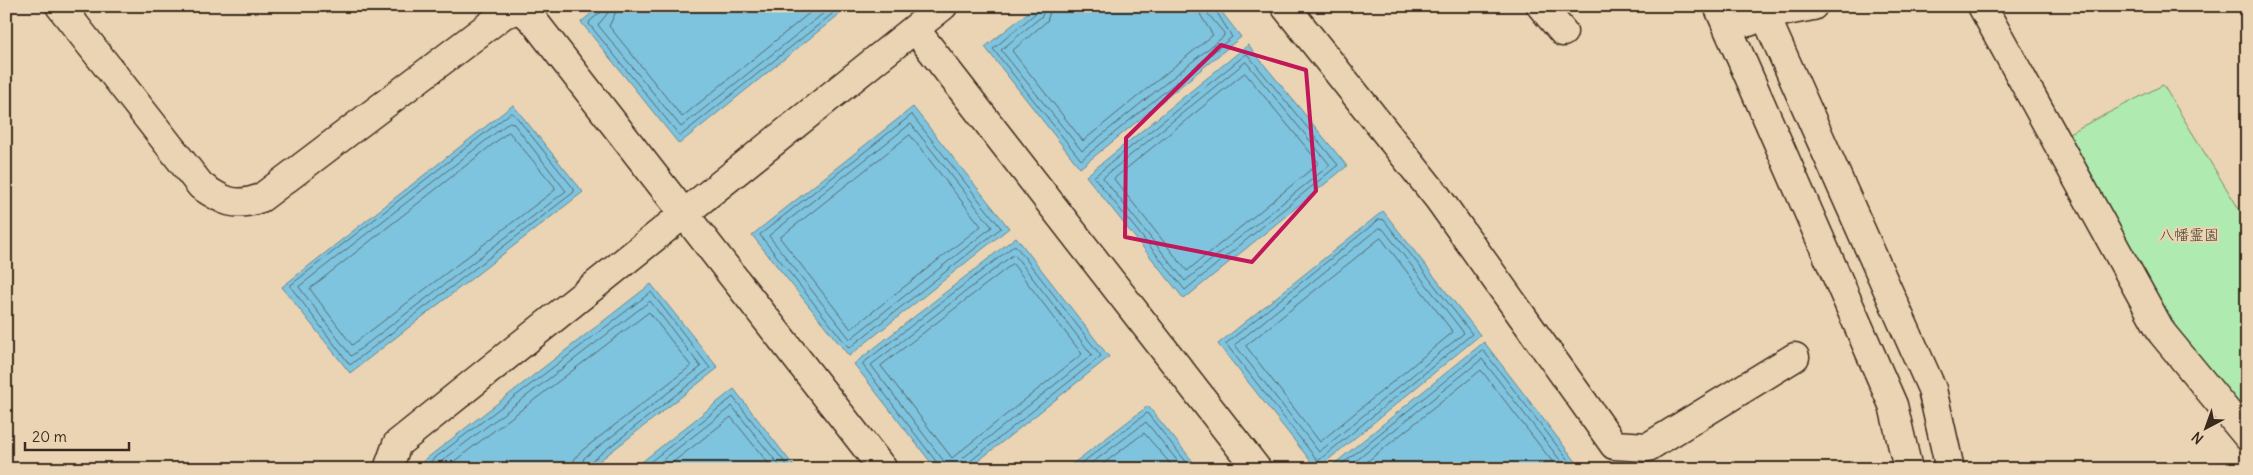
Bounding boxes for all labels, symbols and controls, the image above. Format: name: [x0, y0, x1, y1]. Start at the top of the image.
park label: 八幡霊園: [2159, 225, 2219, 244]
north arrow: [2180, 402, 2230, 452]
scale bar: [25, 420, 129, 452]
text: 20 m: [32, 427, 67, 446]
text: N: [2188, 428, 2207, 448]

